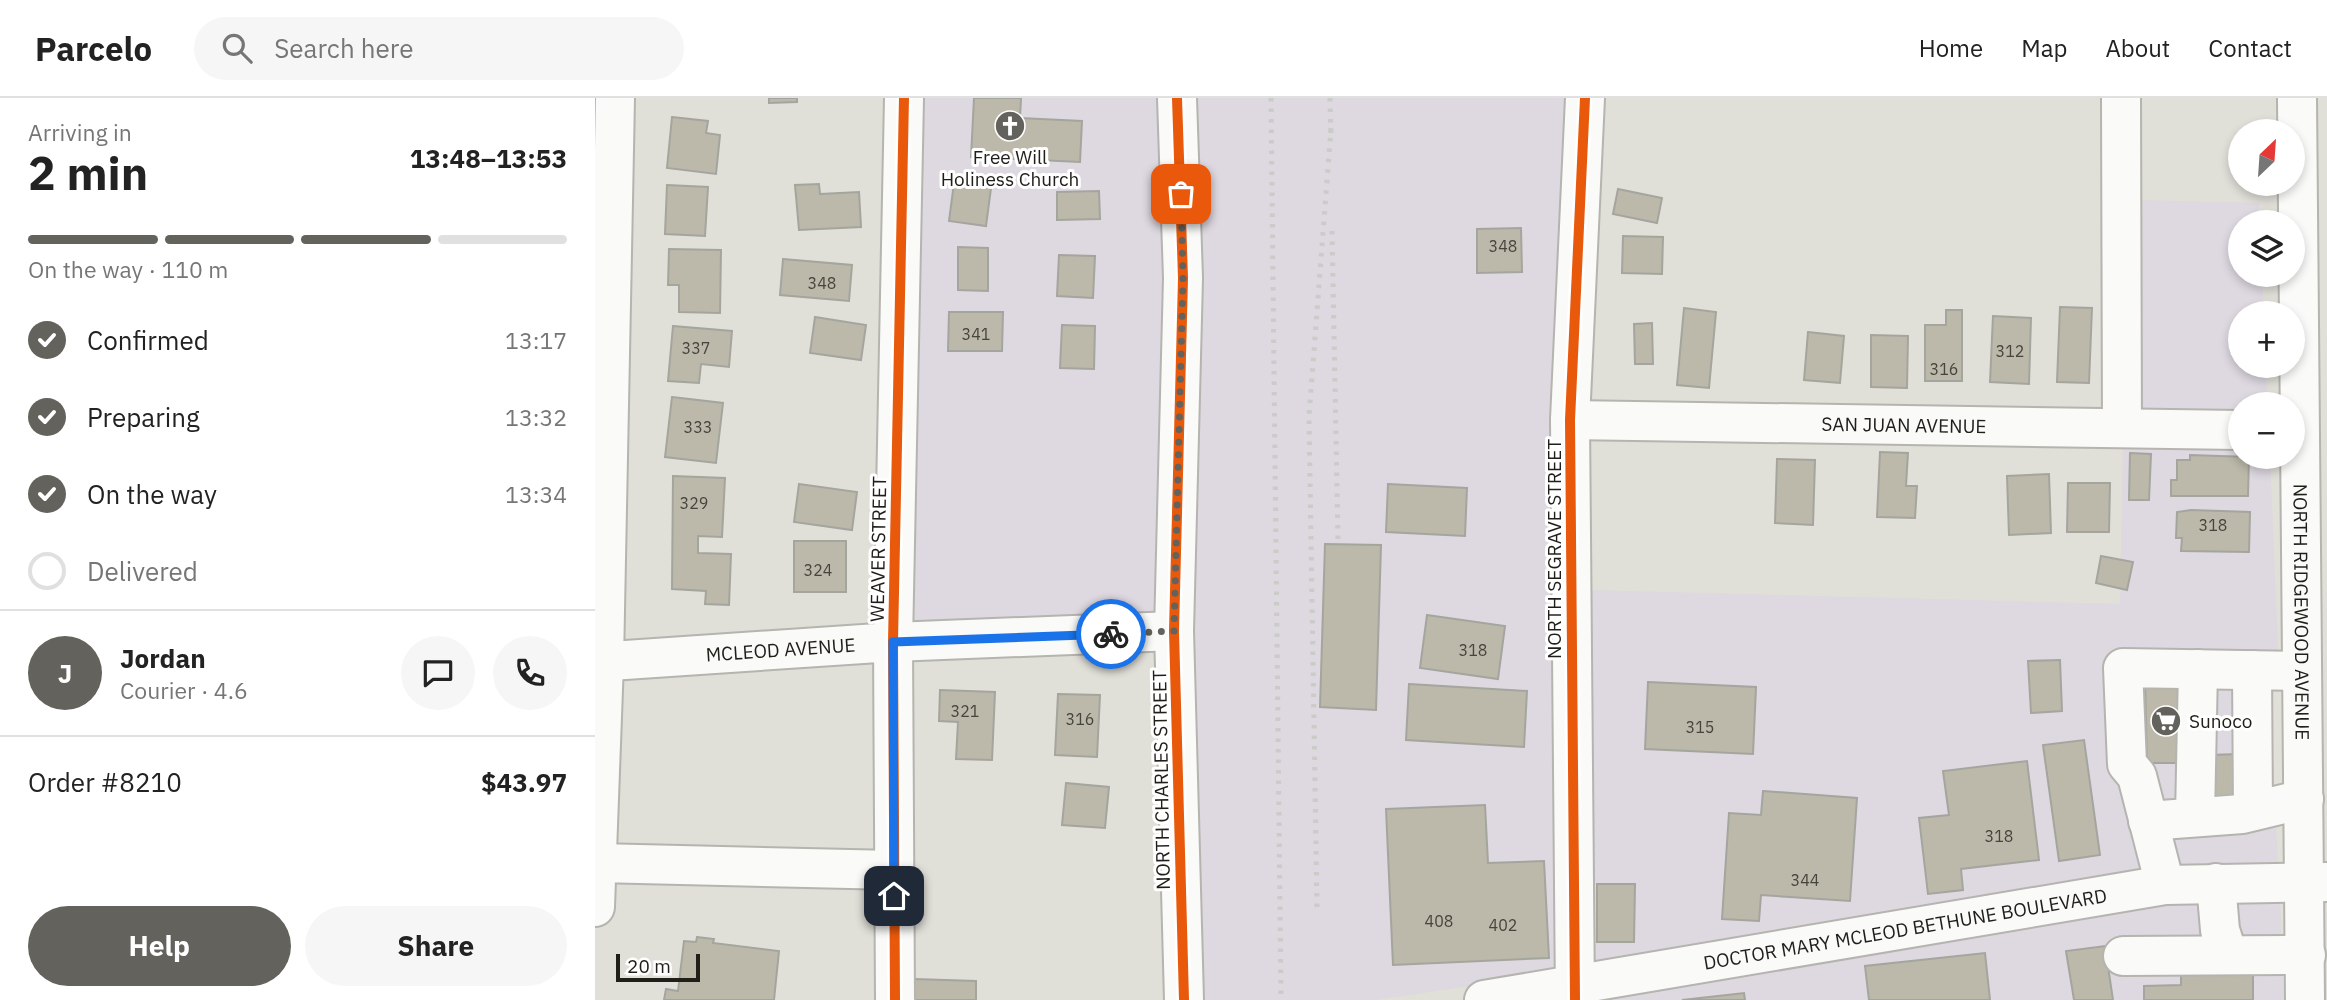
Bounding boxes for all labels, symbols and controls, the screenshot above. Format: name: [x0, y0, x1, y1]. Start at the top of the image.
search box: [194, 17, 684, 80]
text: Parcelo: [35, 27, 152, 70]
icon: search: [218, 29, 256, 67]
text: Search here: [274, 31, 414, 65]
text: Home: [1919, 32, 1983, 64]
text: Map: [2021, 32, 2067, 64]
text: About: [2105, 32, 2170, 64]
text: Contact: [2208, 32, 2292, 64]
church icon: Free Will Holiness Church: [993, 109, 1027, 143]
text: Arriving in: [28, 117, 132, 147]
north arrow: [2228, 119, 2305, 196]
map controls: [2228, 119, 2305, 469]
text: 13:48–13:53: [410, 141, 567, 175]
text: 2 min: [28, 143, 148, 203]
place label: Free Will Holiness Church: [941, 145, 1079, 191]
pin: [1151, 164, 1211, 224]
icon: bag: [1162, 175, 1200, 213]
button: layers: [2228, 210, 2305, 287]
house number: 348: [1489, 236, 1517, 256]
text: On the way · 110 m: [28, 254, 228, 284]
house number: 348: [808, 273, 836, 293]
button: +: [2228, 301, 2305, 378]
icon: check: [28, 321, 66, 359]
text: Confirmed: [87, 323, 209, 357]
house number: 341: [962, 324, 990, 344]
text: 13:17: [505, 325, 567, 355]
house number: 337: [682, 338, 710, 358]
house number: 312: [1996, 341, 2024, 361]
house number: 316: [1930, 359, 1958, 379]
button: −: [2228, 392, 2305, 469]
icon: check: [28, 398, 66, 436]
text: Preparing: [87, 400, 200, 434]
text: 13:32: [505, 402, 567, 432]
street label: SAN JUAN AVENUE: [1821, 412, 1987, 438]
house number: 333: [684, 417, 712, 437]
street label: NORTH SEGRAVE STREET: [1542, 439, 1566, 659]
icon: check: [28, 475, 66, 513]
street label: WEAVER STREET: [865, 476, 891, 622]
text: On the way: [87, 477, 217, 511]
text: 13:34: [505, 479, 567, 509]
street label: NORTH RIDGEWOOD AVENUE: [2288, 483, 2315, 740]
house number: 329: [680, 493, 708, 513]
house number: 318: [2199, 515, 2227, 535]
text: Delivered: [87, 554, 198, 588]
house number: 324: [804, 560, 832, 580]
courier: [1076, 599, 1146, 669]
icon: bike: [1092, 615, 1130, 653]
street label: MCLEOD AVENUE: [705, 633, 856, 667]
button: chat: [401, 636, 475, 710]
button: phone: [493, 636, 567, 710]
house number: 318: [1459, 640, 1487, 660]
text: Jordan: [120, 641, 206, 675]
text: J: [58, 656, 72, 690]
street label: NORTH CHARLES STREET: [1147, 670, 1175, 890]
text: Courier · 4.6: [120, 675, 248, 705]
house number: 321: [951, 701, 979, 721]
supermarket icon: Sunoco: [2149, 704, 2183, 738]
house number: 316: [1066, 709, 1094, 729]
place label: Sunoco: [2189, 709, 2252, 733]
house number: 315: [1686, 717, 1714, 737]
text: Order #8210: [28, 765, 182, 799]
text: $43.97: [481, 765, 567, 799]
house number: 318: [1985, 826, 2013, 846]
pin: [864, 866, 924, 926]
house number: 344: [1791, 870, 1819, 890]
icon: home: [875, 877, 913, 915]
street label: DOCTOR MARY MCLEOD BETHUNE BOULEVARD: [1701, 883, 2109, 975]
button: Help: [28, 906, 291, 986]
button: Share: [305, 906, 567, 986]
house number: 408: [1425, 911, 1453, 931]
house number: 402: [1489, 915, 1517, 935]
scale bar: [616, 951, 700, 983]
text: 20 m: [627, 954, 671, 978]

